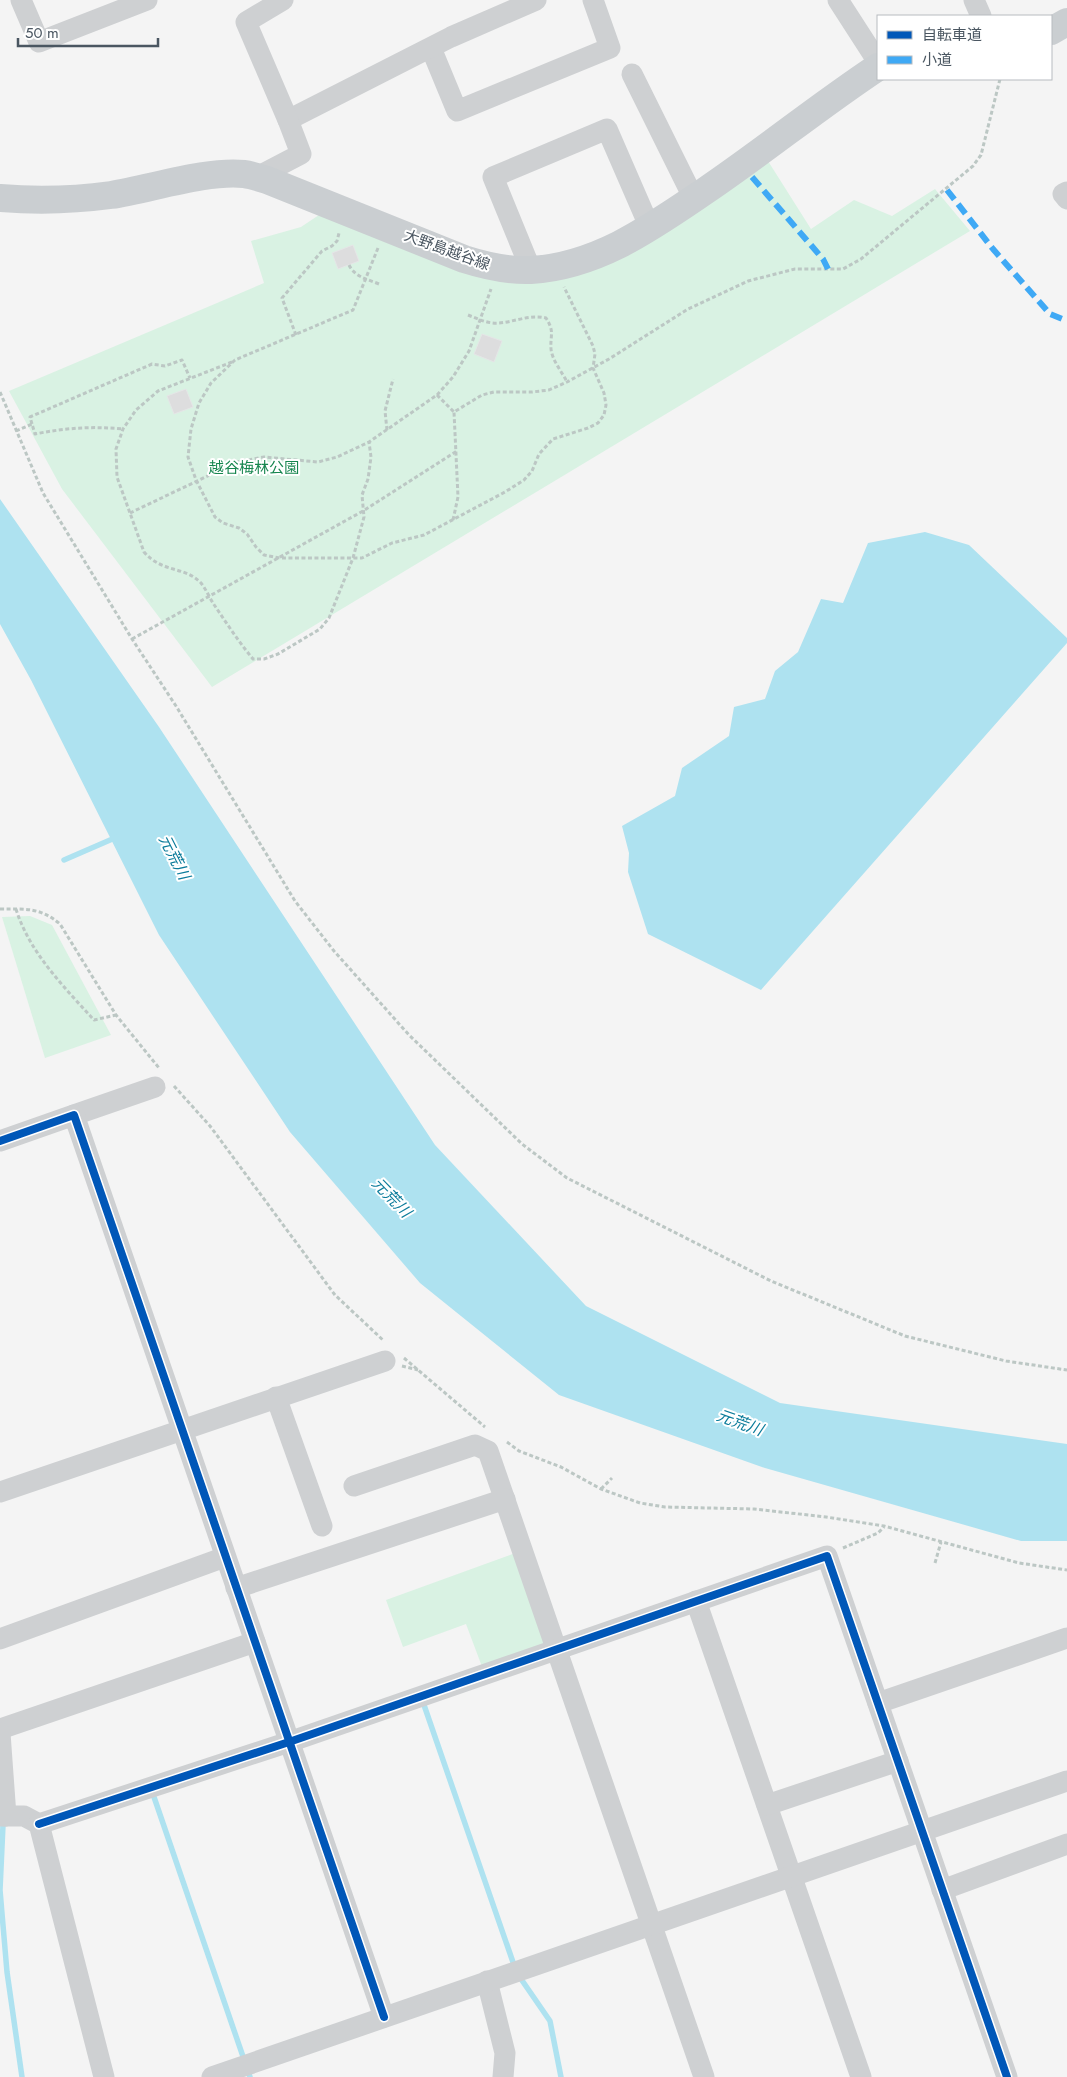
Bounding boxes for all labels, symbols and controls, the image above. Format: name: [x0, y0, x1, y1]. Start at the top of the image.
scale bar: [18, 15, 158, 47]
legend: [877, 15, 1052, 80]
text: 50 m: [25, 22, 59, 44]
text: 自転車道: [922, 24, 982, 46]
text: 小道: [922, 49, 952, 71]
street label: 大野島越谷線: [401, 224, 493, 276]
park label: 越谷梅林公園: [208, 457, 299, 479]
water label: 元荒川: [153, 831, 197, 886]
water label: 元荒川: [367, 1172, 418, 1224]
water label: 元荒川: [713, 1403, 768, 1442]

